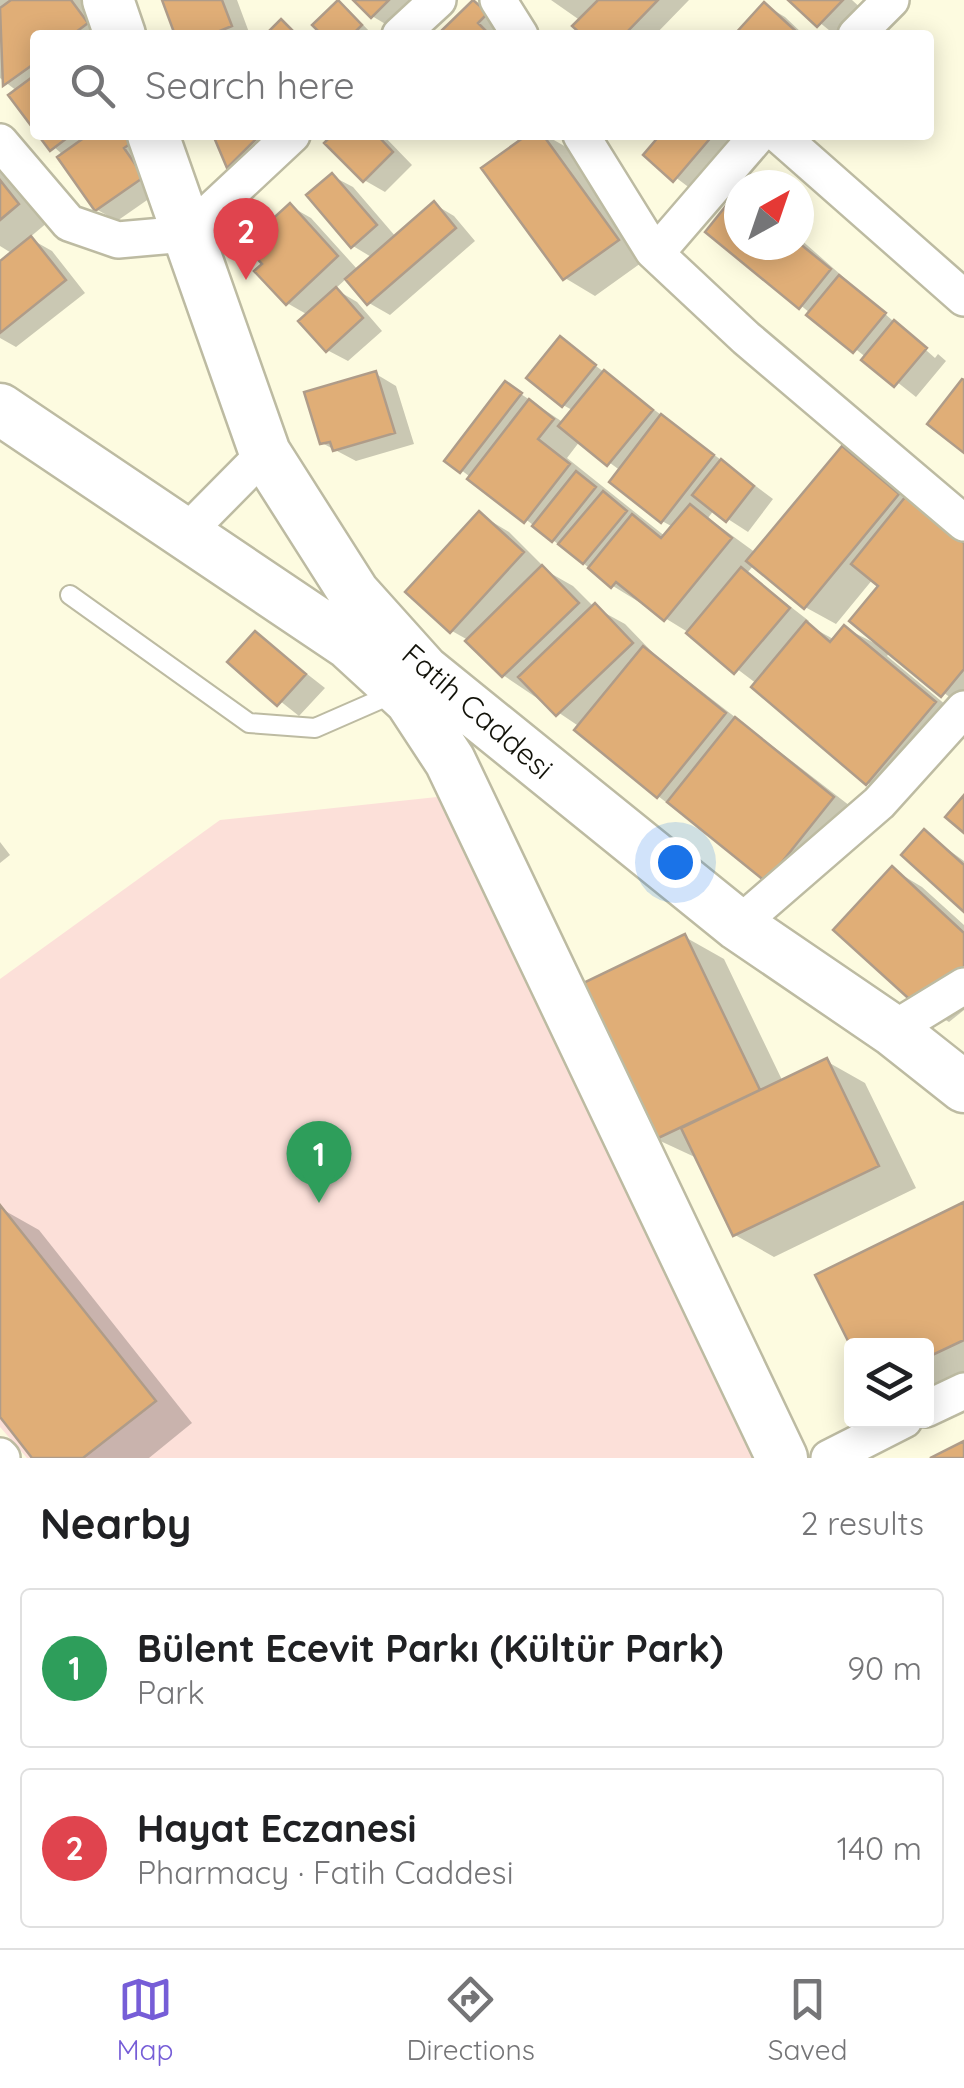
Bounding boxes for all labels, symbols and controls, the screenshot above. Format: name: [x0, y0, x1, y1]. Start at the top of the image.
search box: [30, 30, 934, 140]
icon: search: [65, 58, 120, 113]
text: Search here: [145, 61, 355, 109]
north arrow: [724, 170, 814, 260]
pin: 2: [214, 198, 278, 280]
street label: Fatih Caddesi: [395, 635, 561, 787]
your location: [650, 837, 701, 888]
pin: 1: [286, 1120, 352, 1203]
map controls: [844, 1338, 934, 1428]
button: layers: [844, 1338, 934, 1428]
text: Nearby: [40, 1497, 191, 1550]
text: 2 results: [801, 1503, 924, 1543]
text: Bülent Ecevit Parkı (Kültür Park): [137, 1624, 723, 1672]
text: 1: [68, 1648, 81, 1688]
text: 90 m: [847, 1648, 922, 1688]
text: Park: [137, 1672, 205, 1712]
text: Hayat Eczanesi: [137, 1804, 416, 1852]
text: 2: [65, 1828, 84, 1868]
text: 140 m: [837, 1828, 922, 1868]
text: Pharmacy · Fatih Caddesi: [137, 1852, 513, 1892]
tab: Map: [116, 1972, 174, 2067]
tab: Directions: [406, 1972, 535, 2067]
tab: Saved: [768, 1972, 848, 2067]

